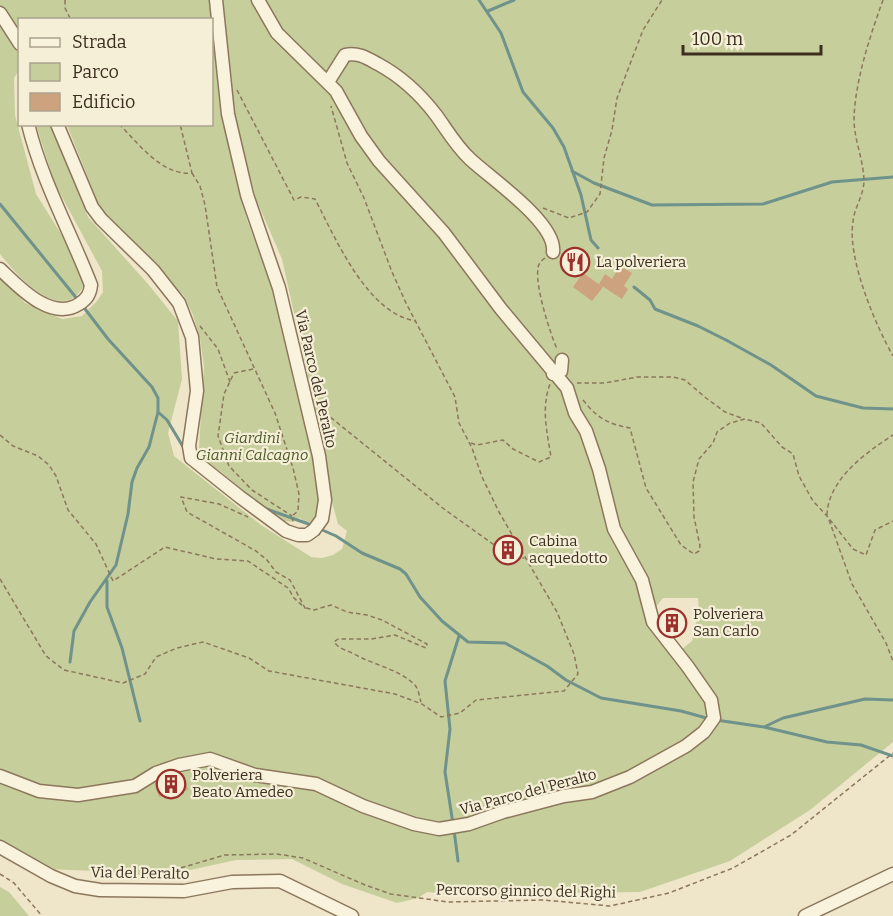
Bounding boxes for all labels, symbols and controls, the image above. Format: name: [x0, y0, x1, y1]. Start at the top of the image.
legend: [18, 18, 213, 126]
scale bar: [683, 18, 821, 56]
text: 100 m: [692, 28, 743, 50]
text: Strada: [72, 31, 127, 53]
text: Parco: [72, 61, 119, 83]
text: Edificio: [72, 91, 135, 113]
restaurant icon: La polveriera: [559, 246, 591, 278]
place label: La polveriera: [596, 253, 686, 271]
street label: Via Parco del Peralto: [291, 308, 341, 450]
park label: Giardini Gianni Calcagno: [196, 429, 308, 464]
place label: Cabina acquedotto: [529, 532, 608, 567]
building icon: Cabina acquedotto: [492, 534, 524, 566]
place label: Polveriera San Carlo: [693, 605, 764, 640]
building icon: Polveriera San Carlo: [656, 607, 688, 639]
street label: Via Parco del Peralto: [457, 765, 599, 819]
place label: Polveriera Beato Amedeo: [192, 766, 293, 801]
building icon: Polveriera Beato Amedeo: [155, 768, 187, 800]
street label: Via del Peralto: [90, 863, 190, 883]
street label: Percorso ginnico del Righi: [436, 880, 617, 902]

